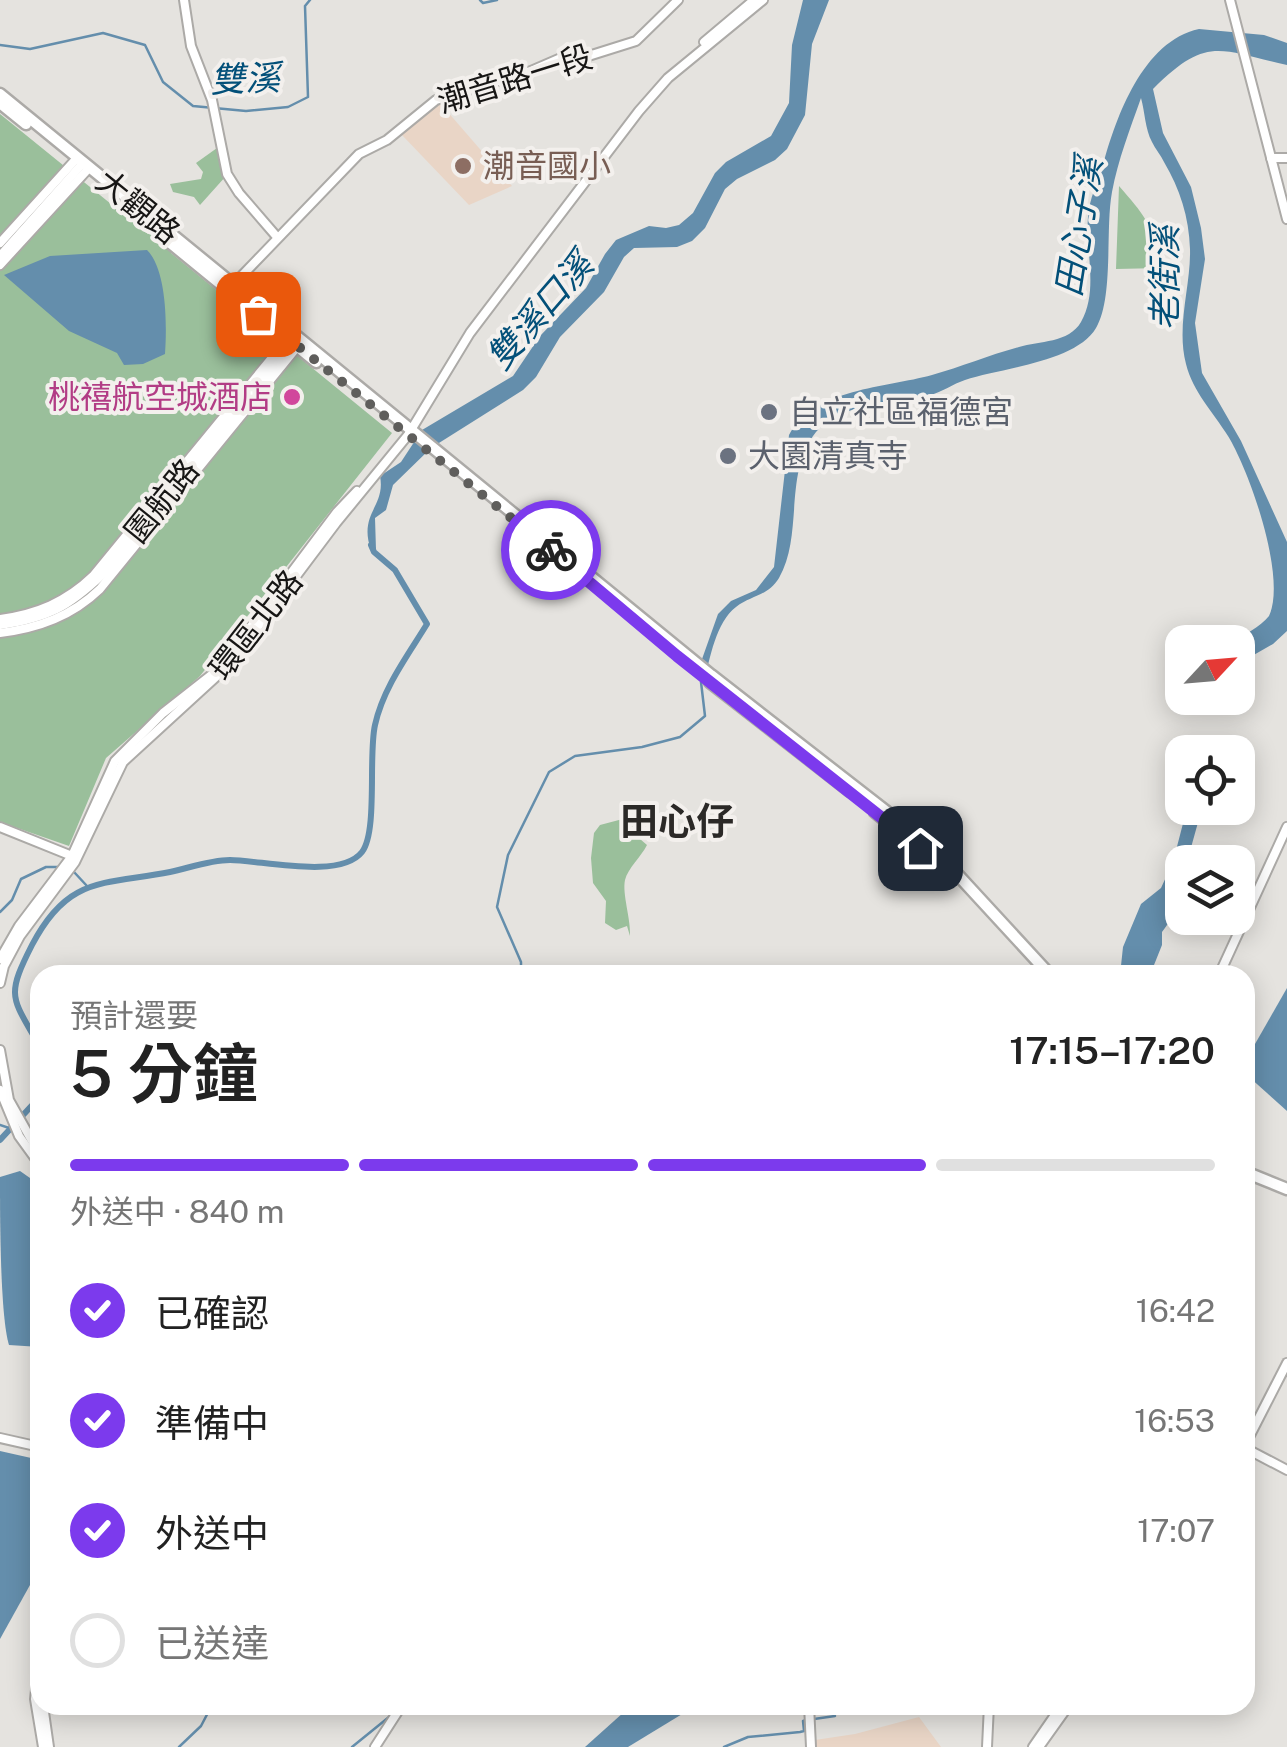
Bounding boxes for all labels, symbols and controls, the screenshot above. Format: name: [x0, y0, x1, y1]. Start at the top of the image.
street label: 潮音路一段: [433, 37, 597, 120]
water label: 雙溪: [209, 57, 286, 100]
place label: 潮音國小: [483, 147, 611, 184]
water label: 田心子溪: [1047, 150, 1110, 299]
marker: 潮音國小: [452, 155, 474, 177]
street label: 大觀路: [89, 162, 187, 251]
water label: 老街溪: [1144, 221, 1185, 331]
water label: 雙溪口溪: [478, 241, 604, 377]
pin: [216, 272, 301, 357]
icon: bag: [231, 287, 286, 342]
place label: 桃禧航空城酒店: [48, 378, 272, 415]
marker: 桃禧航空城酒店: [281, 386, 303, 408]
place label: 自立社區福德宮: [789, 393, 1013, 430]
marker: 自立社區福德宮: [758, 401, 780, 423]
place label: 大園清真寺: [748, 437, 908, 474]
marker: 大園清真寺: [717, 445, 739, 467]
street label: 園航路: [117, 452, 206, 550]
courier: [501, 500, 601, 600]
icon: bike: [524, 523, 579, 578]
street label: 環區北路: [202, 563, 310, 687]
north arrow: [1165, 625, 1255, 715]
map controls: [1165, 625, 1255, 935]
button: locate: [1165, 735, 1255, 825]
district label: 田心仔: [620, 799, 734, 844]
pin: [878, 806, 963, 891]
icon: home: [893, 821, 948, 876]
button: layers: [1165, 845, 1255, 935]
text: 預計還要: [70, 997, 198, 1034]
text: 17:15–17:20: [1009, 1028, 1215, 1073]
text: 5 分鐘: [70, 1035, 258, 1112]
text: 外送中 · 840 m: [70, 1193, 285, 1230]
icon: check: [70, 1283, 125, 1338]
text: 已確認: [155, 1291, 269, 1336]
text: 16:42: [1136, 1292, 1215, 1329]
icon: check: [70, 1393, 125, 1448]
text: 準備中: [155, 1401, 269, 1446]
text: 16:53: [1134, 1402, 1215, 1439]
icon: check: [70, 1503, 125, 1558]
text: 外送中: [155, 1511, 269, 1556]
text: 17:07: [1137, 1512, 1215, 1549]
text: 已送達: [155, 1621, 269, 1666]

